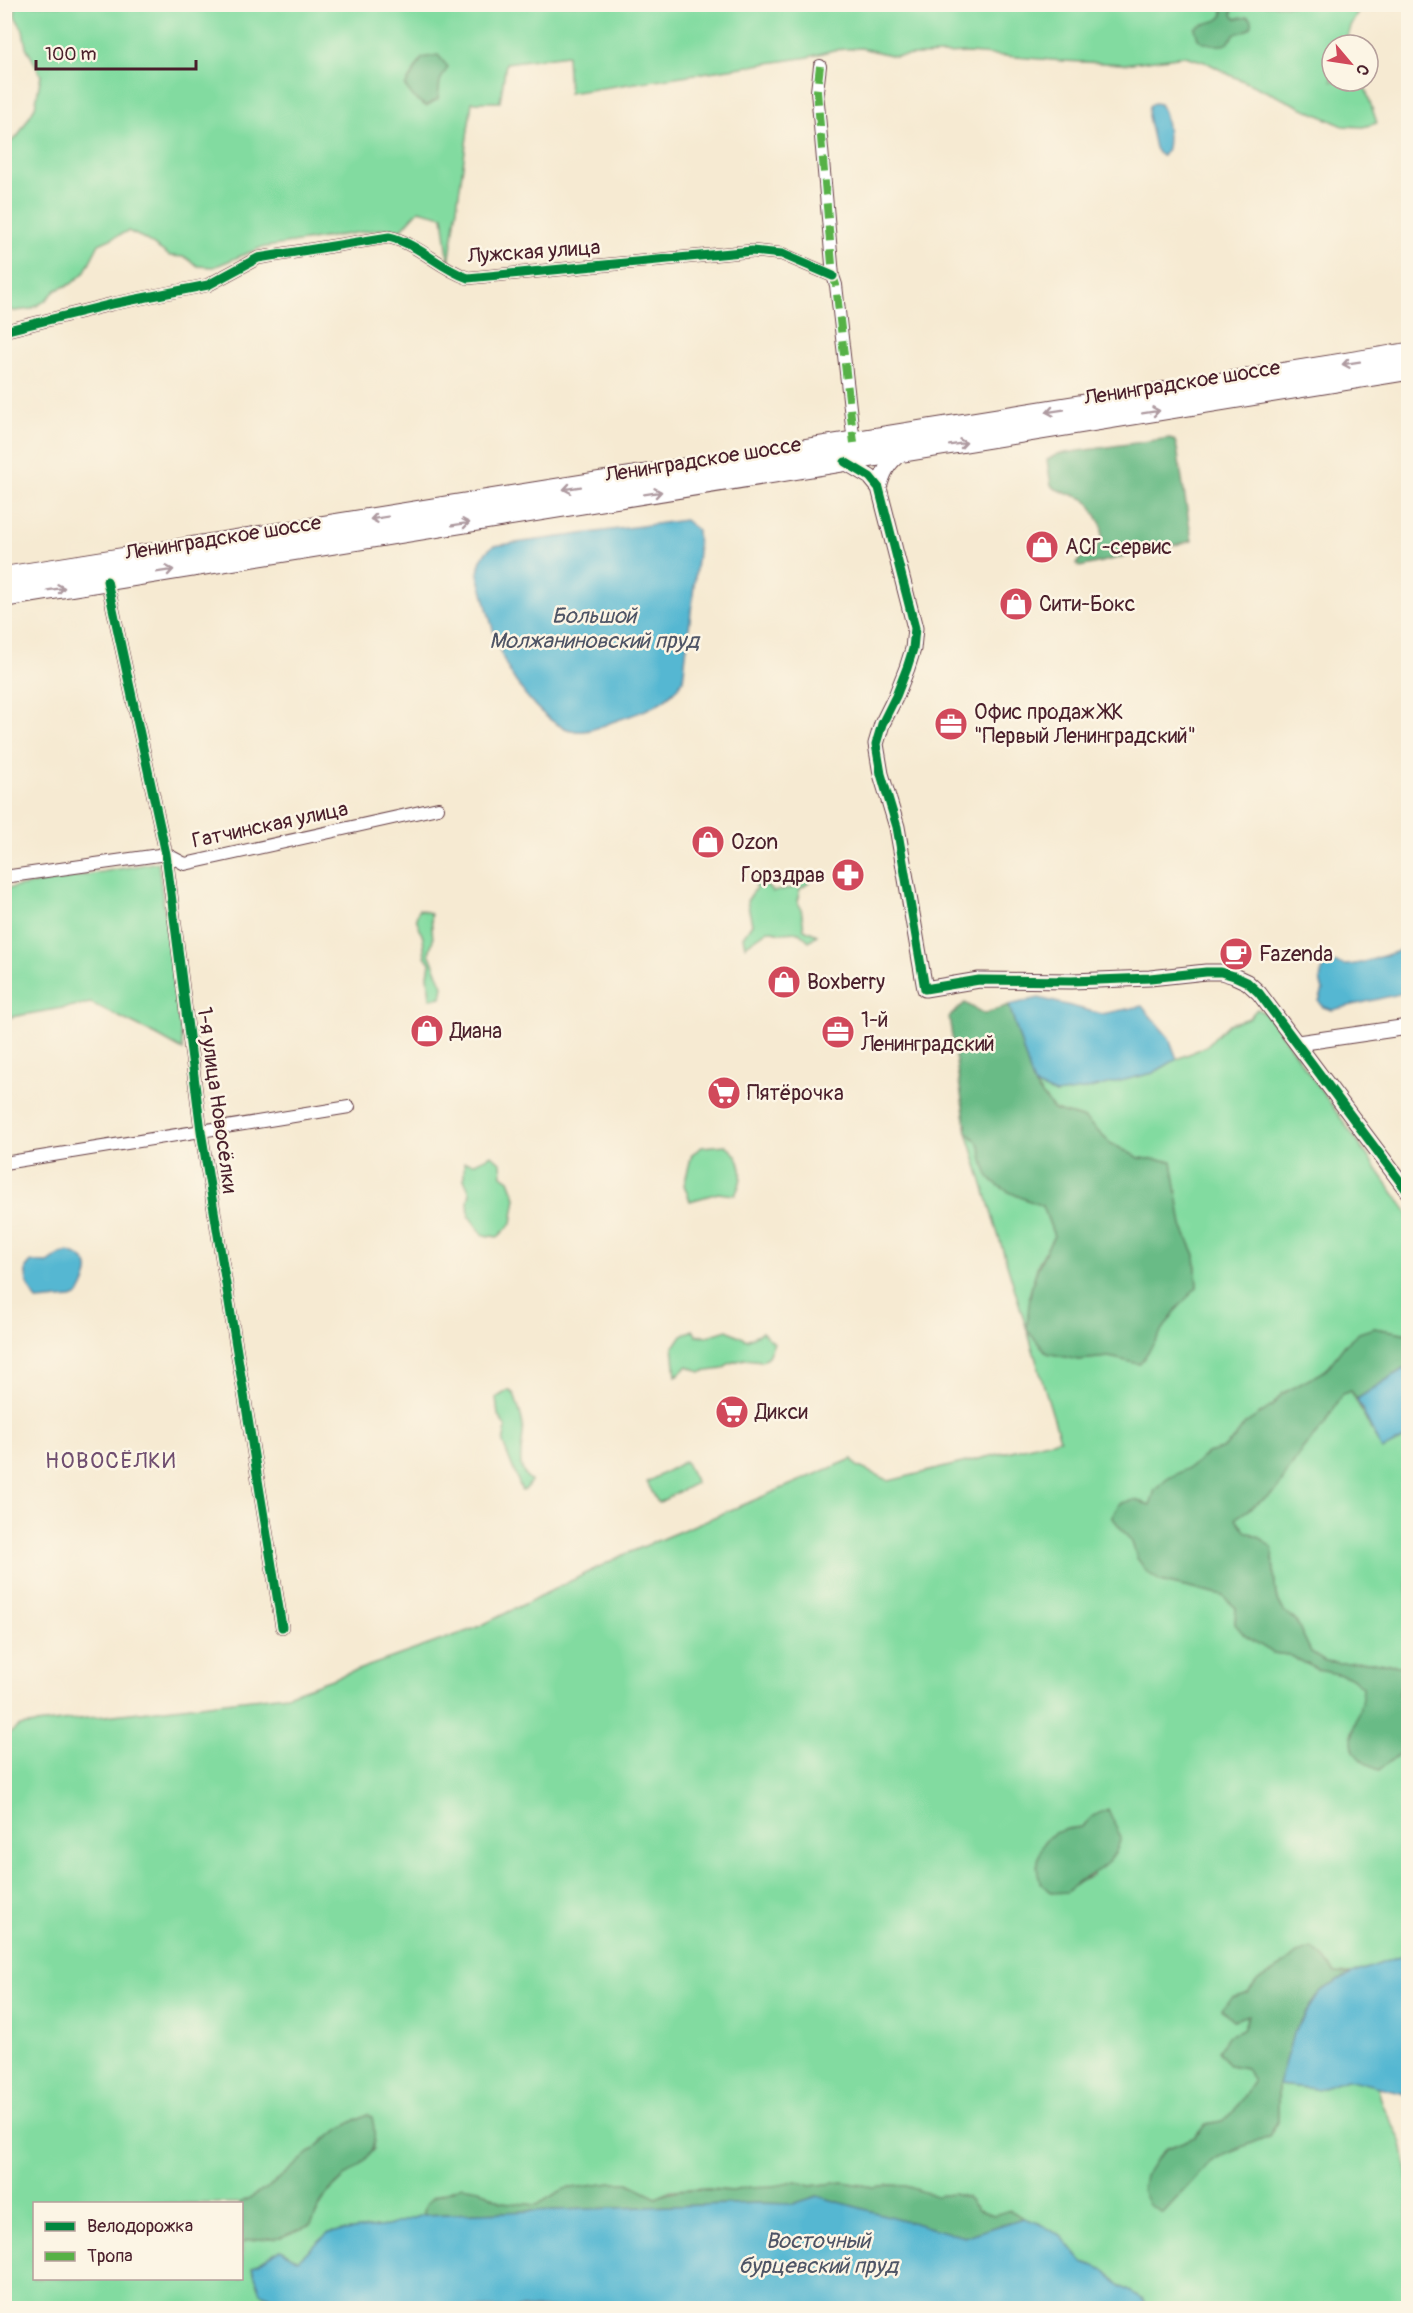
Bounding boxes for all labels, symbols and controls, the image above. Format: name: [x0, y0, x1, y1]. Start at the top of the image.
scale bar: [36, 33, 196, 71]
north arrow: [1320, 33, 1380, 93]
text: 100 m: [45, 43, 97, 66]
text: С: [1351, 61, 1373, 79]
street label: Лужская улица: [466, 234, 601, 270]
street label: Ленинградское шоссе: [1081, 354, 1283, 412]
one-way arrow: [1341, 357, 1361, 368]
one-way arrow: [1045, 405, 1065, 416]
one-way arrow: [1141, 407, 1160, 418]
street label: Ленинградское шоссе: [602, 431, 804, 489]
one-way arrow: [948, 438, 968, 449]
one-way arrow: [562, 482, 582, 493]
one-way arrow: [643, 487, 663, 498]
street label: Ленинградское шоссе: [122, 509, 324, 567]
one-way arrow: [370, 513, 389, 524]
one-way arrow: [451, 518, 470, 529]
shop icon: АСГ-сервис: [1024, 529, 1060, 565]
place label: АСГ-сервис: [1065, 534, 1172, 561]
one-way arrow: [154, 566, 174, 577]
one-way arrow: [45, 583, 65, 594]
shop icon: Сити-Бокс: [998, 586, 1034, 622]
place label: Сити-Бокс: [1039, 591, 1136, 618]
water label: Большой Молжаниновский пруд: [489, 602, 701, 655]
place label: Офис продаж ЖК "Первый Ленинградский": [974, 699, 1196, 750]
office icon: Офис продаж ЖК "Первый Ленинградский": [933, 706, 969, 742]
street label: Гатчинская улица: [190, 795, 350, 855]
shop icon: Ozon: [690, 824, 726, 860]
place label: Ozon: [731, 829, 778, 856]
pharmacy icon: Горздрав: [830, 857, 866, 893]
place label: Горздрав: [741, 862, 825, 889]
cafe icon: Fazenda: [1218, 936, 1254, 972]
place label: Fazenda: [1259, 941, 1333, 968]
shop icon: Boxberry: [766, 964, 802, 1000]
place label: Boxberry: [807, 969, 885, 996]
street label: 1-я улица Новосёлки: [191, 1005, 243, 1195]
place label: 1-й Ленинградский: [860, 1007, 995, 1058]
shop icon: Диана: [409, 1013, 445, 1049]
office icon: 1-й Ленинградский: [820, 1014, 856, 1050]
place label: Диана: [449, 1018, 502, 1045]
supermarket icon: Пятёрочка: [706, 1075, 742, 1111]
place label: Пятёрочка: [747, 1080, 844, 1107]
supermarket icon: Дикси: [714, 1394, 750, 1430]
place label: Дикси: [754, 1399, 808, 1426]
district label: НОВОСЁЛКИ: [45, 1447, 177, 1475]
legend: [33, 2202, 243, 2280]
text: Велодорожка: [87, 2215, 193, 2238]
water label: Восточный бурцевский пруд: [738, 2227, 900, 2280]
text: Тропа: [87, 2245, 133, 2268]

